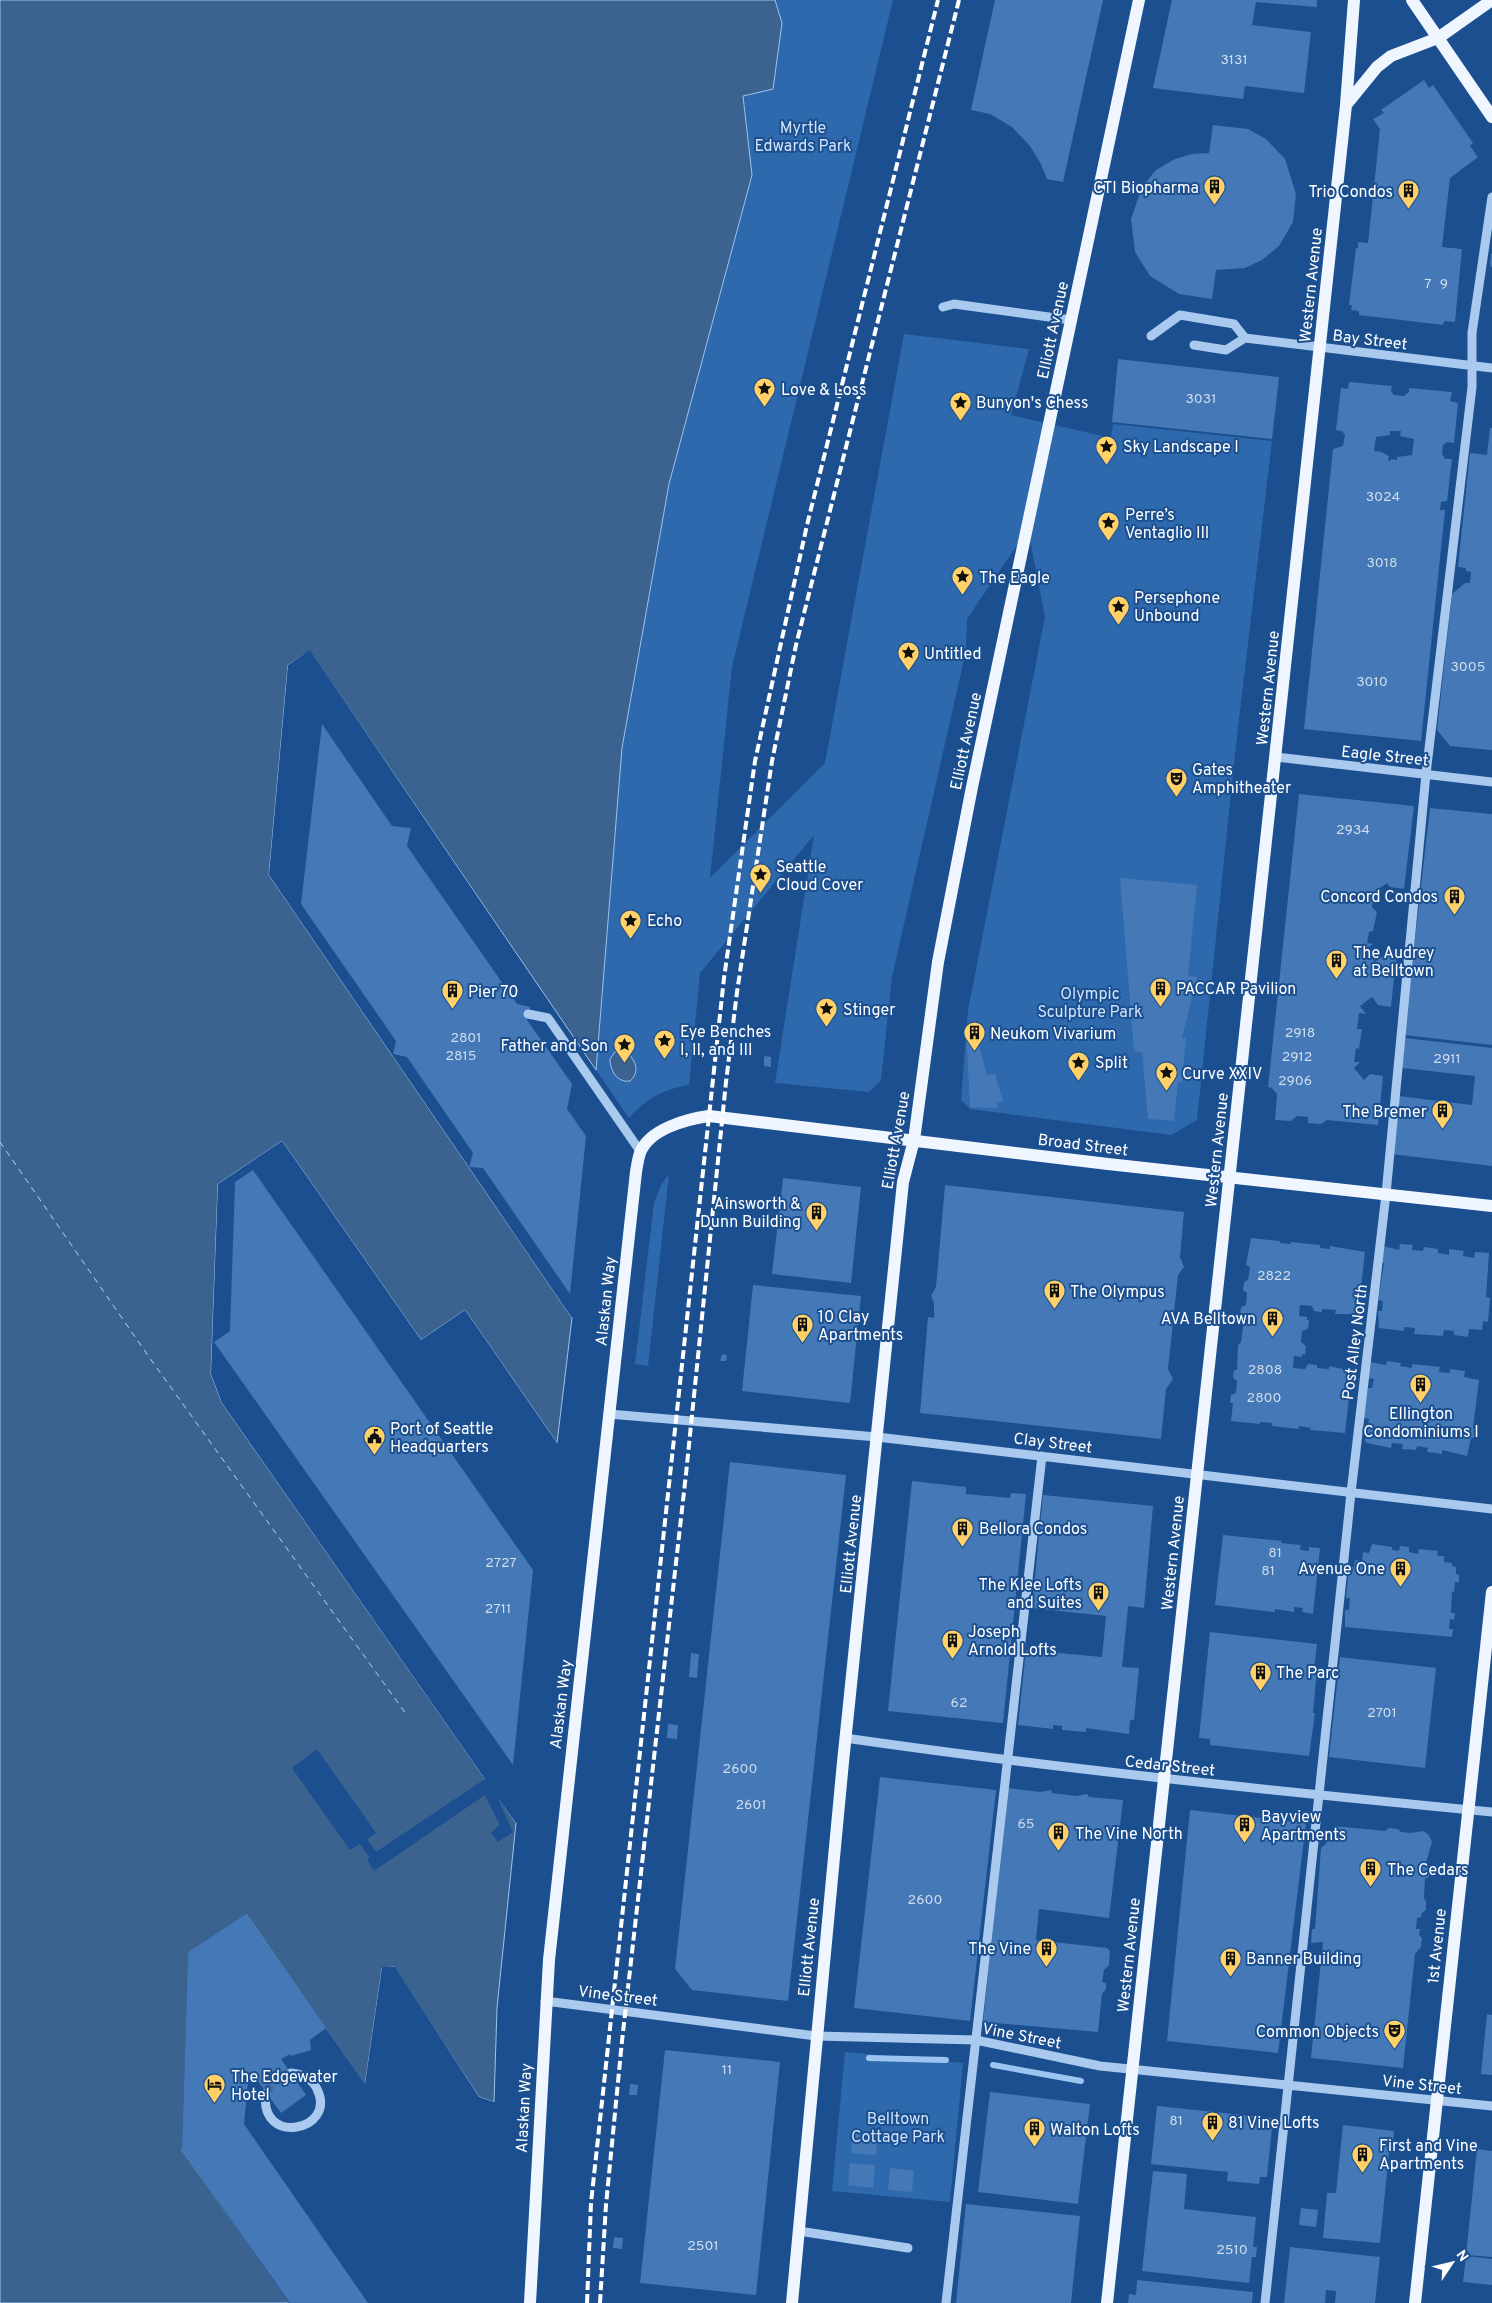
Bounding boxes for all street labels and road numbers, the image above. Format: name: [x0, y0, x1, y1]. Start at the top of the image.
street label: Western Avenue: [1296, 227, 1328, 344]
street label: Elliott Avenue: [1034, 280, 1074, 381]
street label: Bay Street: [1331, 326, 1408, 355]
street label: Western Avenue: [1253, 630, 1285, 747]
street label: Elliott Avenue: [947, 691, 987, 792]
street label: Eagle Street: [1340, 742, 1429, 772]
street label: Elliott Avenue: [879, 1090, 915, 1191]
street label: Western Avenue: [1202, 1092, 1234, 1209]
street label: Broad Street: [1036, 1131, 1129, 1161]
street label: Alaskan Way: [592, 1255, 622, 1347]
street label: Post Alley North: [1339, 1283, 1373, 1401]
street label: Clay Street: [1012, 1429, 1093, 1459]
street label: Elliott Avenue: [837, 1494, 867, 1595]
street label: Western Avenue: [1158, 1495, 1190, 1612]
street label: Alaskan Way: [547, 1658, 577, 1750]
street label: Cedar Street: [1124, 1752, 1216, 1782]
street label: Elliott Avenue: [795, 1897, 825, 1998]
street label: Western Avenue: [1114, 1897, 1146, 2014]
street label: 1st Avenue: [1424, 1908, 1452, 1985]
street label: Vine Street: [577, 1982, 659, 2012]
street label: Vine Street: [980, 2019, 1063, 2054]
street label: Alaskan Way: [513, 2063, 537, 2154]
street label: Vine Street: [1381, 2072, 1463, 2100]

